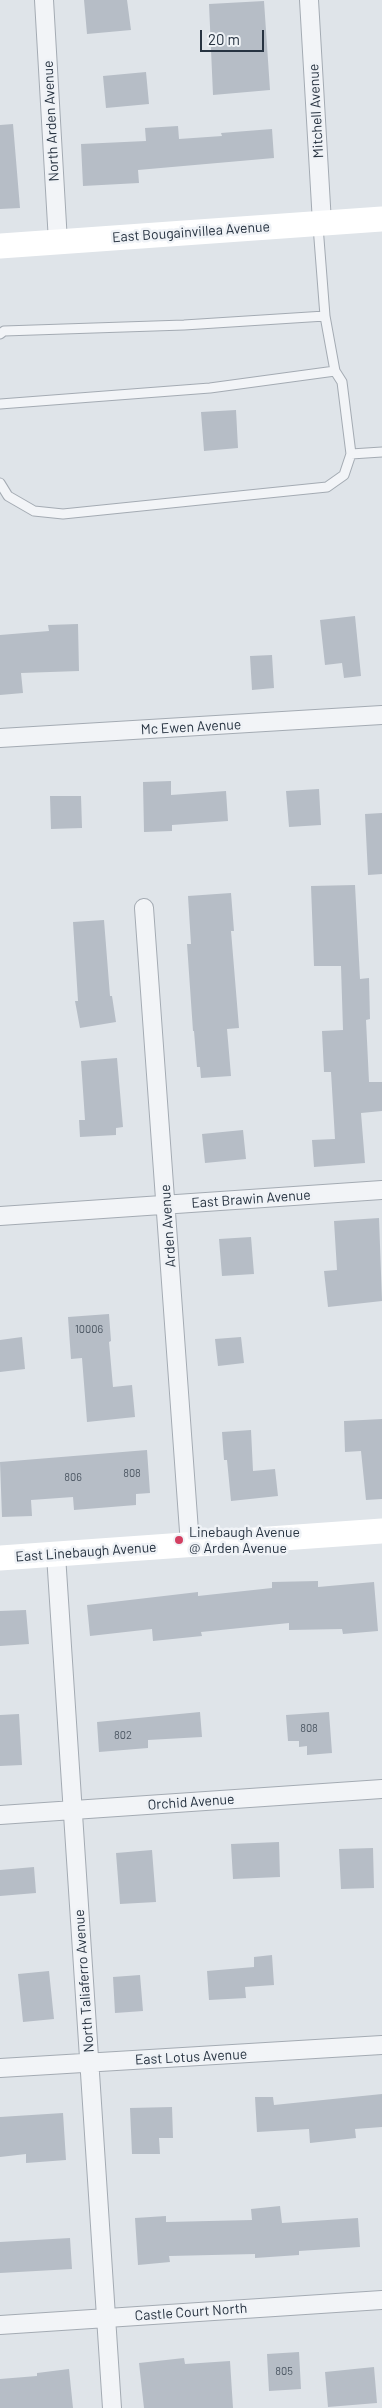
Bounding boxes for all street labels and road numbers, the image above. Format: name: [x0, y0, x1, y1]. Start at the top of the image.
street label: North Arden Avenue: [39, 60, 63, 182]
street label: Mitchell Avenue: [305, 63, 327, 159]
street label: East Bougainvillea Avenue: [111, 218, 271, 246]
street label: Mc Ewen Avenue: [140, 716, 242, 738]
street label: Arden Avenue: [157, 1184, 179, 1268]
street label: East Brawin Avenue: [191, 1186, 311, 1212]
street label: East Linebaugh Avenue: [15, 1539, 157, 1565]
street label: Orchid Avenue: [147, 1791, 235, 1813]
street label: North Taliaferro Avenue: [71, 1909, 97, 2053]
street label: East Lotus Avenue: [134, 2046, 248, 2068]
street label: Castle Court North: [134, 2300, 248, 2324]

